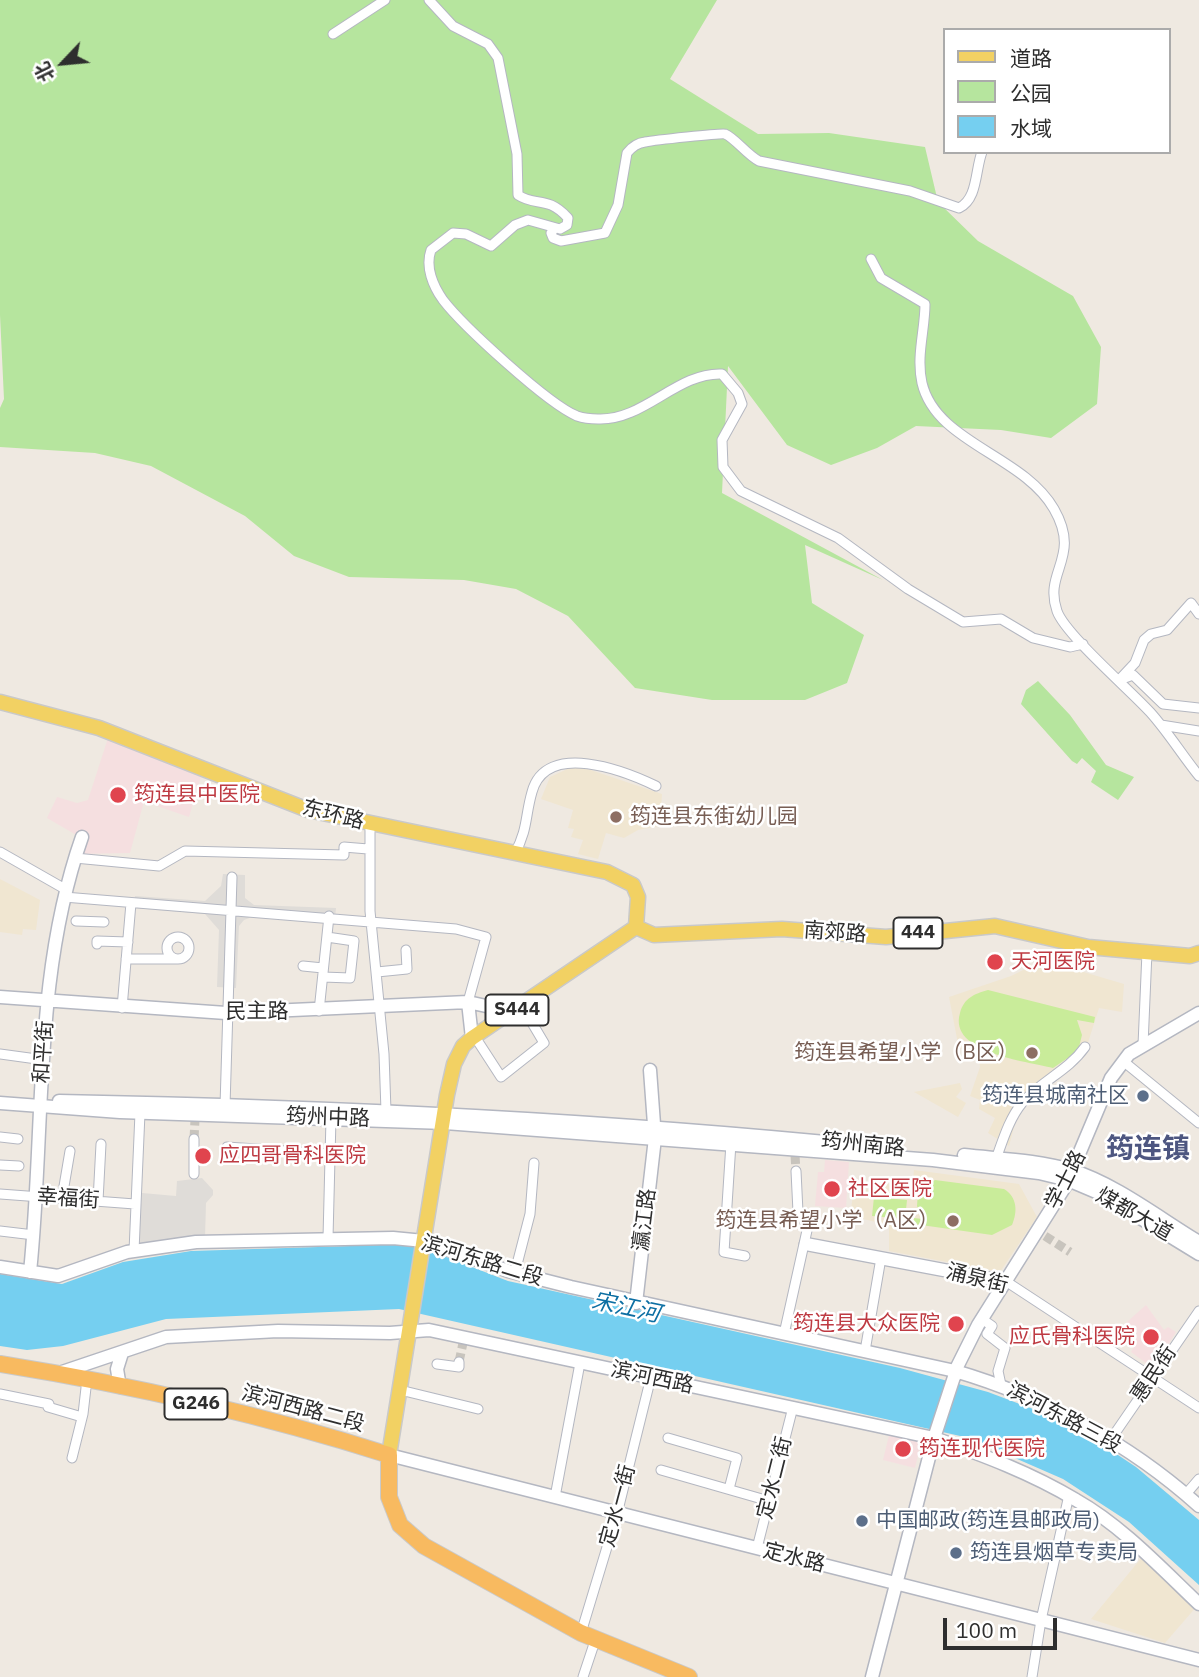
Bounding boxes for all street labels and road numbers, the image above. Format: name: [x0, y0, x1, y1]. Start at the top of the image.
street label: 东环路: [299, 795, 367, 835]
road number: 444: [894, 917, 942, 948]
street label: 南郊路: [803, 918, 867, 948]
road number: S444: [486, 994, 548, 1026]
street label: 民主路: [226, 999, 288, 1025]
street label: 和平街: [29, 1020, 59, 1084]
street label: 筠州中路: [286, 1104, 370, 1132]
street label: 筠州南路: [820, 1128, 906, 1162]
street label: 学士路: [1040, 1146, 1092, 1214]
street label: 煤都大道: [1091, 1183, 1177, 1247]
street label: 幸福街: [36, 1184, 100, 1214]
street label: 瀛江路: [629, 1187, 661, 1253]
street label: 滨河东路二段: [418, 1231, 546, 1291]
street label: 涌泉街: [943, 1259, 1011, 1299]
street label: 惠民街: [1126, 1341, 1182, 1407]
street label: 滨河西路: [608, 1357, 696, 1399]
street label: 滨河东路三段: [1002, 1377, 1126, 1459]
street label: 滨河西路二段: [239, 1381, 367, 1437]
road number: G246: [164, 1388, 228, 1420]
street label: 定水二街: [753, 1434, 797, 1522]
street label: 定水一街: [595, 1462, 641, 1550]
street label: 定水路: [760, 1538, 828, 1578]

